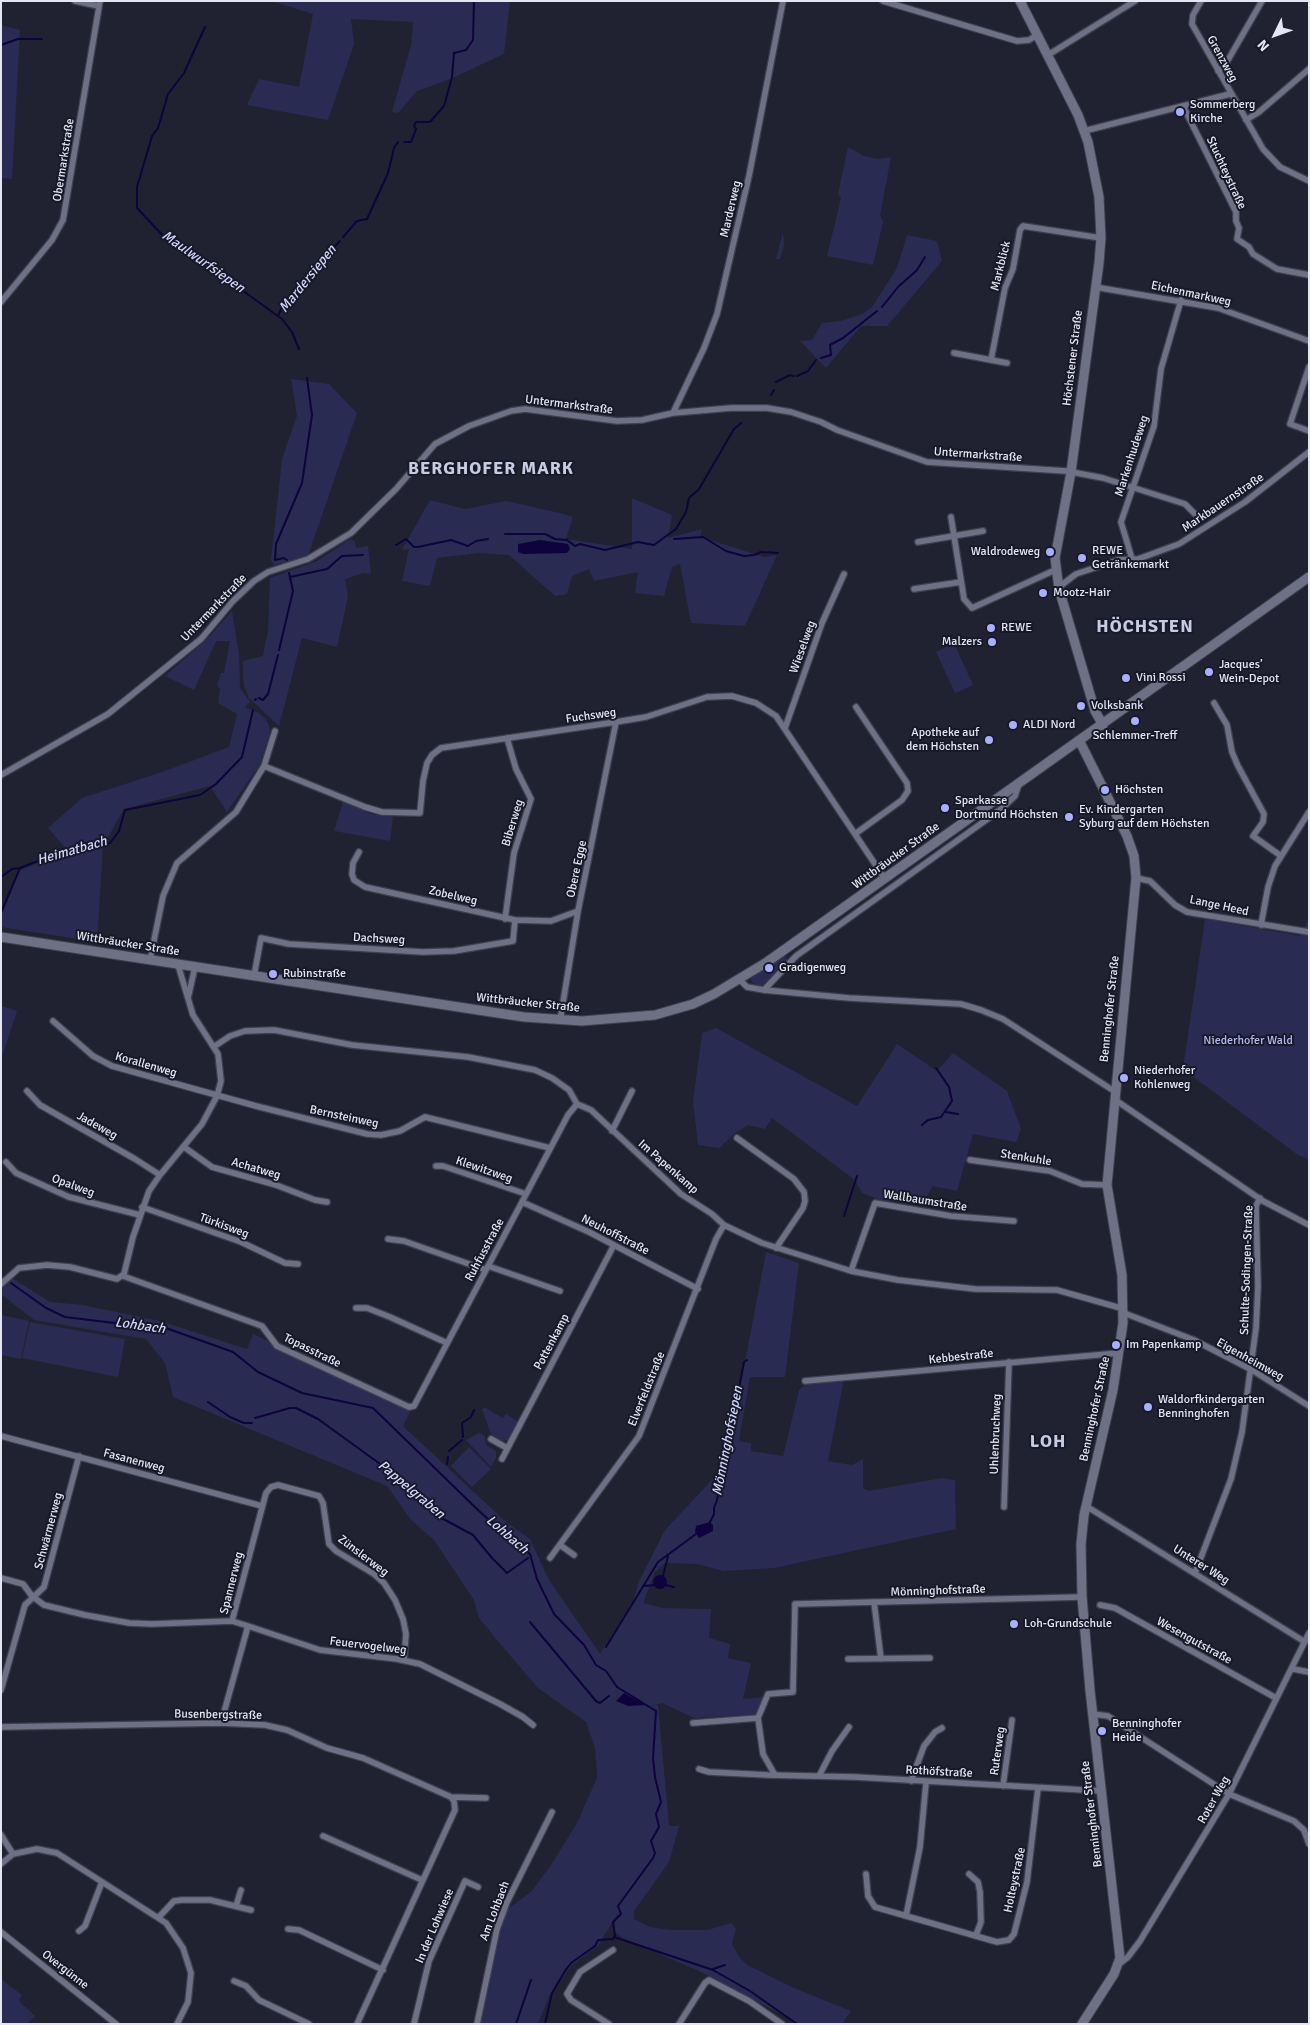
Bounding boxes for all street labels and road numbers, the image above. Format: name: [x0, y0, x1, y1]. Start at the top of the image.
street label: Grenzweg: [1203, 33, 1241, 85]
street label: Obermarkstraße: [50, 117, 78, 203]
street label: Stuchteystraße: [1203, 134, 1249, 212]
street label: Marderweg: [717, 179, 745, 239]
street label: Markblick: [988, 240, 1014, 292]
street label: Eichenmarkweg: [1150, 278, 1232, 310]
street label: Höchstener Straße: [1060, 309, 1086, 407]
street label: Untermarkstraße: [524, 392, 614, 418]
street label: Markenhudeweg: [1112, 414, 1152, 498]
street label: Untermarkstraße: [933, 445, 1023, 465]
street label: Markbauernstraße: [1179, 470, 1267, 536]
street label: Untermarkstraße: [178, 571, 250, 645]
street label: Wieselweg: [787, 619, 819, 675]
street label: Fuchsweg: [565, 705, 617, 727]
street label: Biberweg: [499, 798, 527, 848]
street label: Wittbräucker Straße: [850, 819, 942, 893]
street label: Obere Egge: [564, 839, 590, 899]
street label: Zobelweg: [427, 883, 479, 909]
street label: Lange Heed: [1188, 893, 1250, 919]
street label: Wittbräucker Straße: [75, 929, 181, 959]
street label: Dachsweg: [353, 930, 405, 948]
street label: Benninghofer Straße: [1097, 955, 1123, 1063]
street label: Wittbräucker Straße: [475, 990, 581, 1016]
street label: Korallenweg: [113, 1049, 179, 1081]
street label: Bernsteinweg: [308, 1103, 380, 1131]
street label: Jadeweg: [74, 1109, 120, 1143]
street label: Im Papenkamp: [635, 1137, 701, 1197]
street label: Stenkuhle: [999, 1147, 1053, 1169]
street label: Klewitzweg: [454, 1154, 514, 1186]
street label: Achatweg: [230, 1155, 282, 1183]
street label: Opalweg: [50, 1172, 96, 1200]
street label: Wallbaumstraße: [882, 1187, 968, 1215]
street label: Schulte-Sodingen-Straße: [1238, 1205, 1256, 1335]
street label: Türkisweg: [197, 1210, 251, 1242]
street label: Neuhoffstraße: [579, 1212, 651, 1258]
street label: Ruhfusstraße: [462, 1216, 508, 1284]
street label: Pottenkamp: [531, 1311, 573, 1373]
street label: Topasstraße: [281, 1331, 343, 1371]
street label: Eigenheimweg: [1214, 1336, 1286, 1384]
street label: Kebbestraße: [928, 1346, 994, 1368]
street label: Elverfeldstraße: [625, 1349, 669, 1429]
street label: Benninghofer Straße: [1077, 1355, 1113, 1463]
street label: Uhlenbruchweg: [987, 1393, 1005, 1475]
street label: Fasanenweg: [102, 1446, 166, 1476]
street label: Schwärmerweg: [32, 1491, 66, 1571]
street label: Zünslerweg: [335, 1532, 391, 1580]
street label: Unterer Weg: [1170, 1542, 1232, 1588]
street label: Spannerweg: [217, 1550, 247, 1616]
street label: Mönninghofstraße: [890, 1582, 986, 1600]
street label: Wesengutstraße: [1154, 1614, 1234, 1668]
street label: Feuervogelweg: [329, 1634, 407, 1658]
street label: Busenbergstraße: [174, 1707, 262, 1723]
street label: Ruterweg: [987, 1726, 1009, 1776]
street label: Benninghofer Straße: [1078, 1760, 1106, 1868]
street label: Rothöfstraße: [905, 1763, 973, 1781]
street label: Roter Weg: [1195, 1774, 1233, 1826]
street label: Holteystraße: [1001, 1846, 1029, 1914]
street label: Am Lohbach: [477, 1879, 513, 1943]
street label: In der Lohwiese: [413, 1886, 457, 1966]
street label: Overgünne: [39, 1947, 91, 1993]

